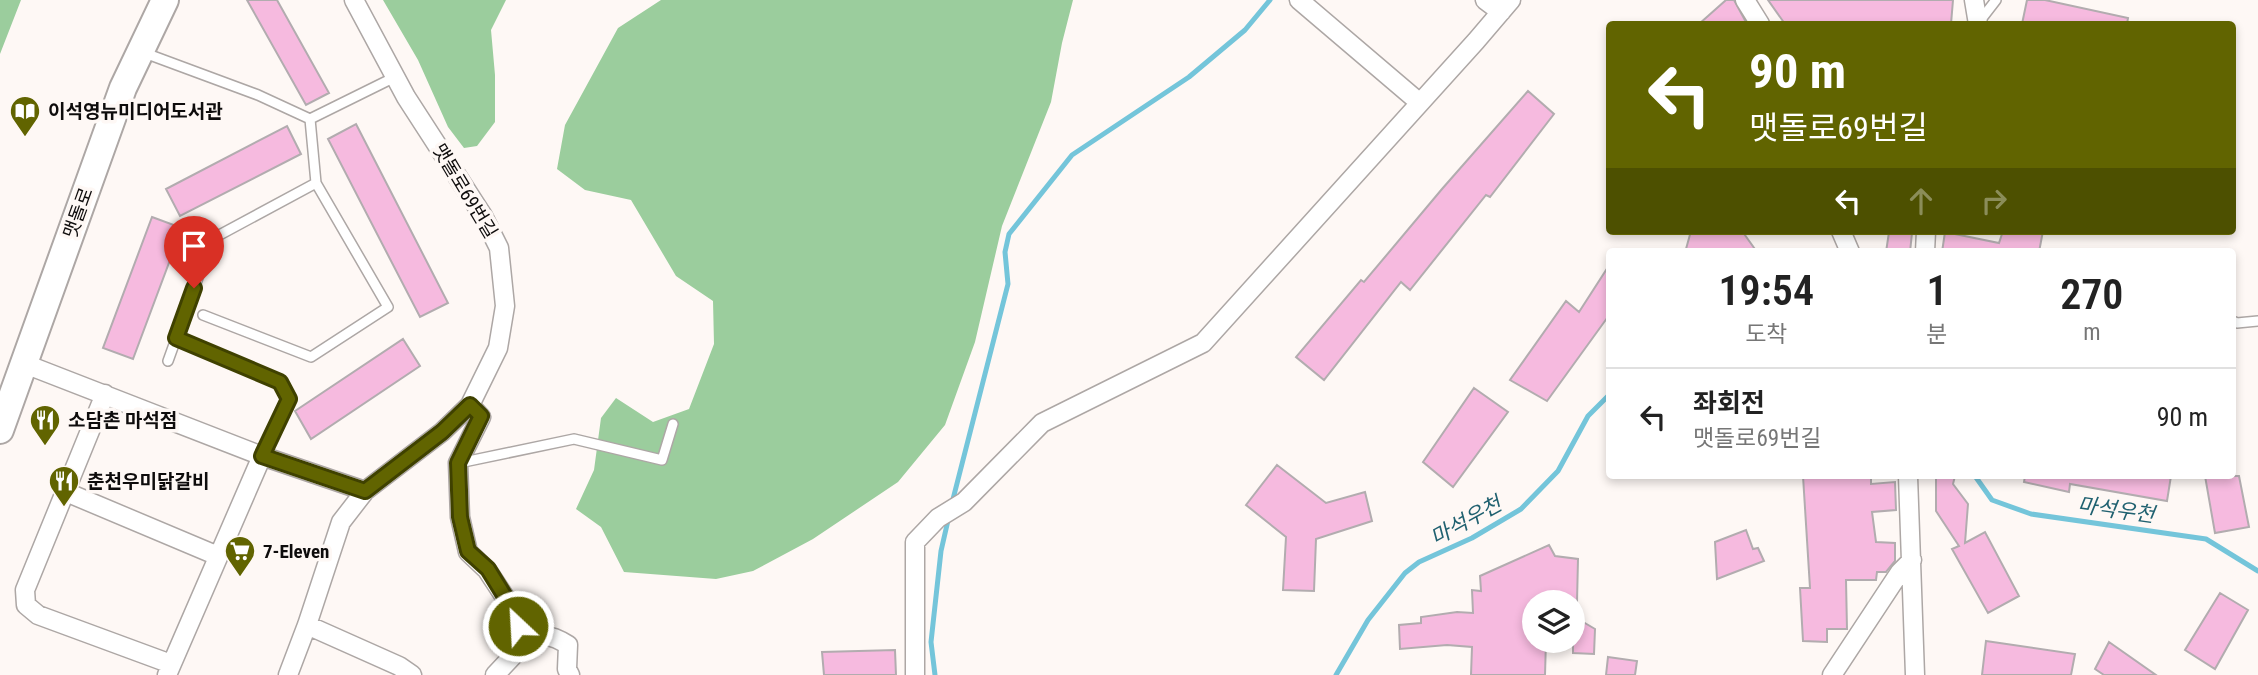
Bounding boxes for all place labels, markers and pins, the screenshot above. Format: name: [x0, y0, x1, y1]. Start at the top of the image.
library icon: 이석영뉴미디어도서관: [8, 94, 42, 138]
place label: 이석영뉴미디어도서관: [48, 100, 223, 123]
pin: [164, 216, 224, 288]
restaurant icon: 소담촌 마석점: [28, 403, 62, 447]
place label: 소담촌 마석점: [68, 409, 177, 432]
restaurant icon: 춘천우미닭갈비: [47, 464, 81, 508]
place label: 춘천우미닭갈비: [87, 470, 209, 493]
supermarket icon: 7-Eleven: [223, 534, 257, 578]
place label: 7-Eleven: [263, 540, 329, 563]

